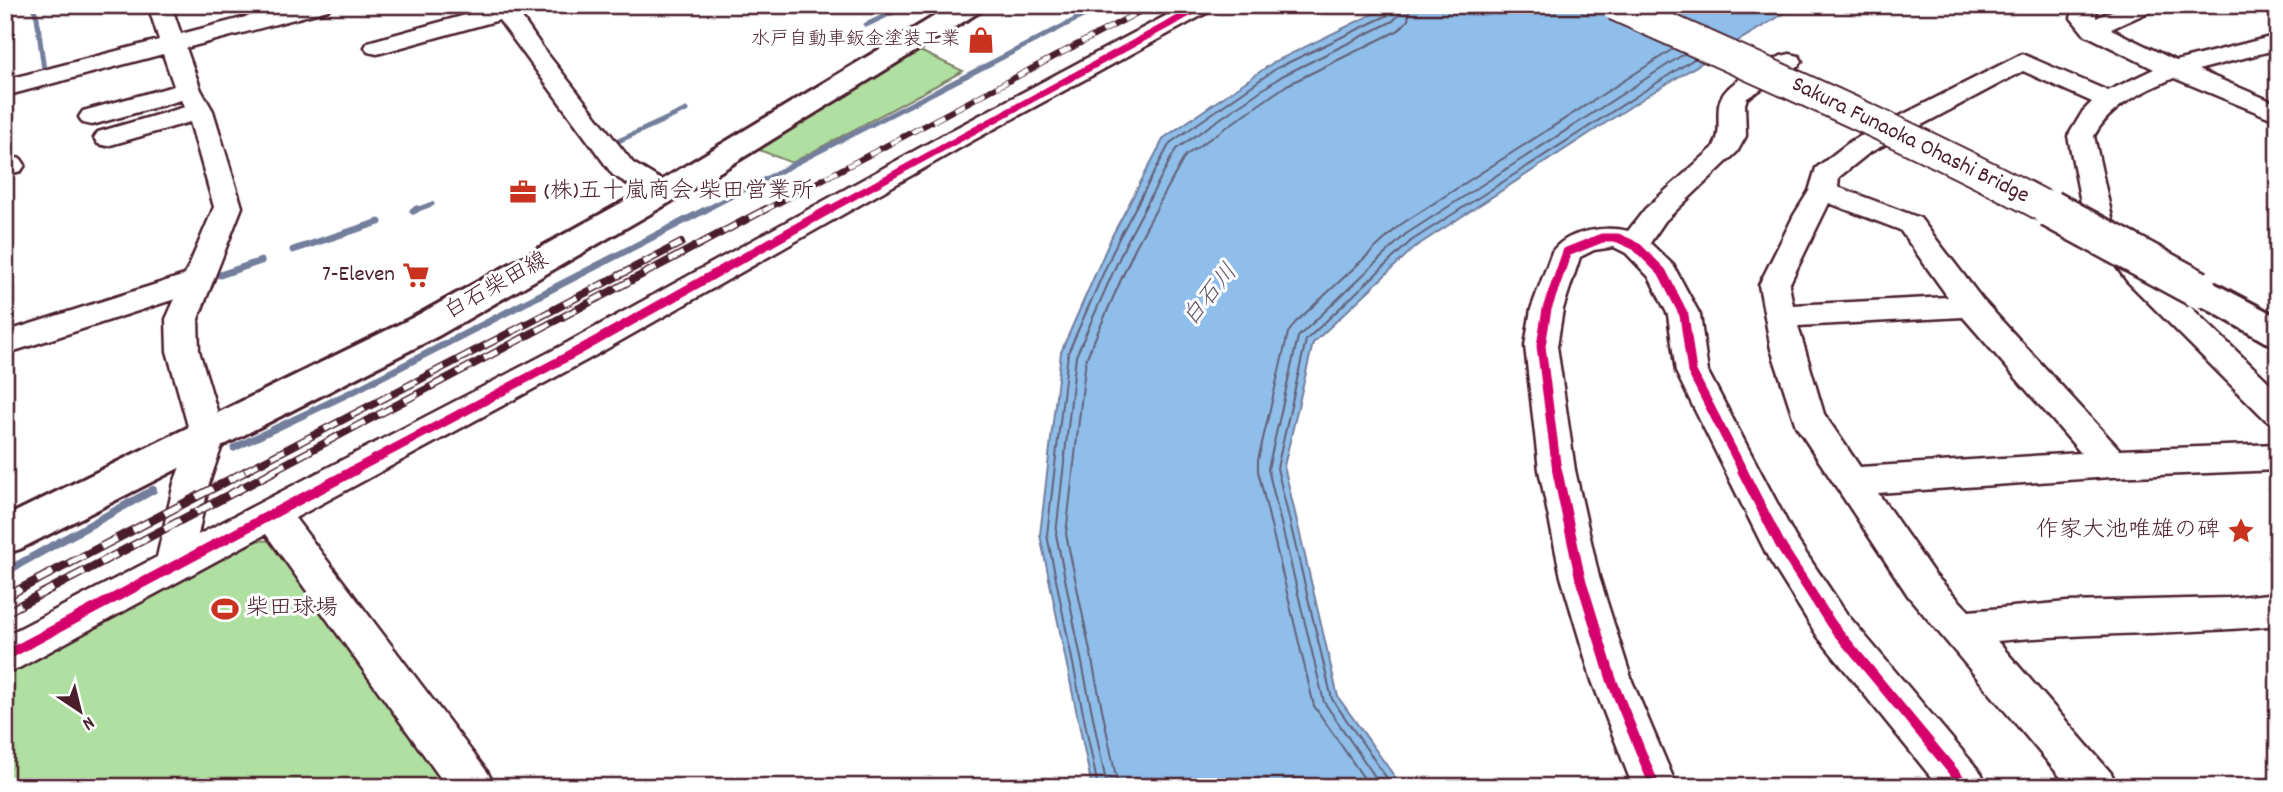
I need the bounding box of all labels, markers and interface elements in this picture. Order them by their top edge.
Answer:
shop icon: 水戸自動車鈑金塗装工業 [966,25,996,55]
place label: 水戸自動車鈑金塗装工業 [751,27,960,54]
street label: Sakura Funaoka Ohashi Bridge [1785,69,2035,213]
place label: (株)五十嵐商会 柴田営業所 [544,176,814,209]
office icon: (株)五十嵐商会 柴田営業所 [508,177,538,207]
street label: 白石柴田線 [439,245,555,329]
water label: 白石川 [1175,257,1247,335]
place label: 7-Eleven [322,259,395,292]
supermarket icon: 7-Eleven [401,260,431,290]
place label: 作家大池唯雄の碑 [2036,515,2220,548]
place icon: 作家大池唯雄の碑 [2226,516,2256,546]
place label: 柴田球場 [246,593,338,626]
sports icon: 柴田球場 [210,594,240,624]
north arrow [46,676,116,746]
text: N [76,708,99,736]

